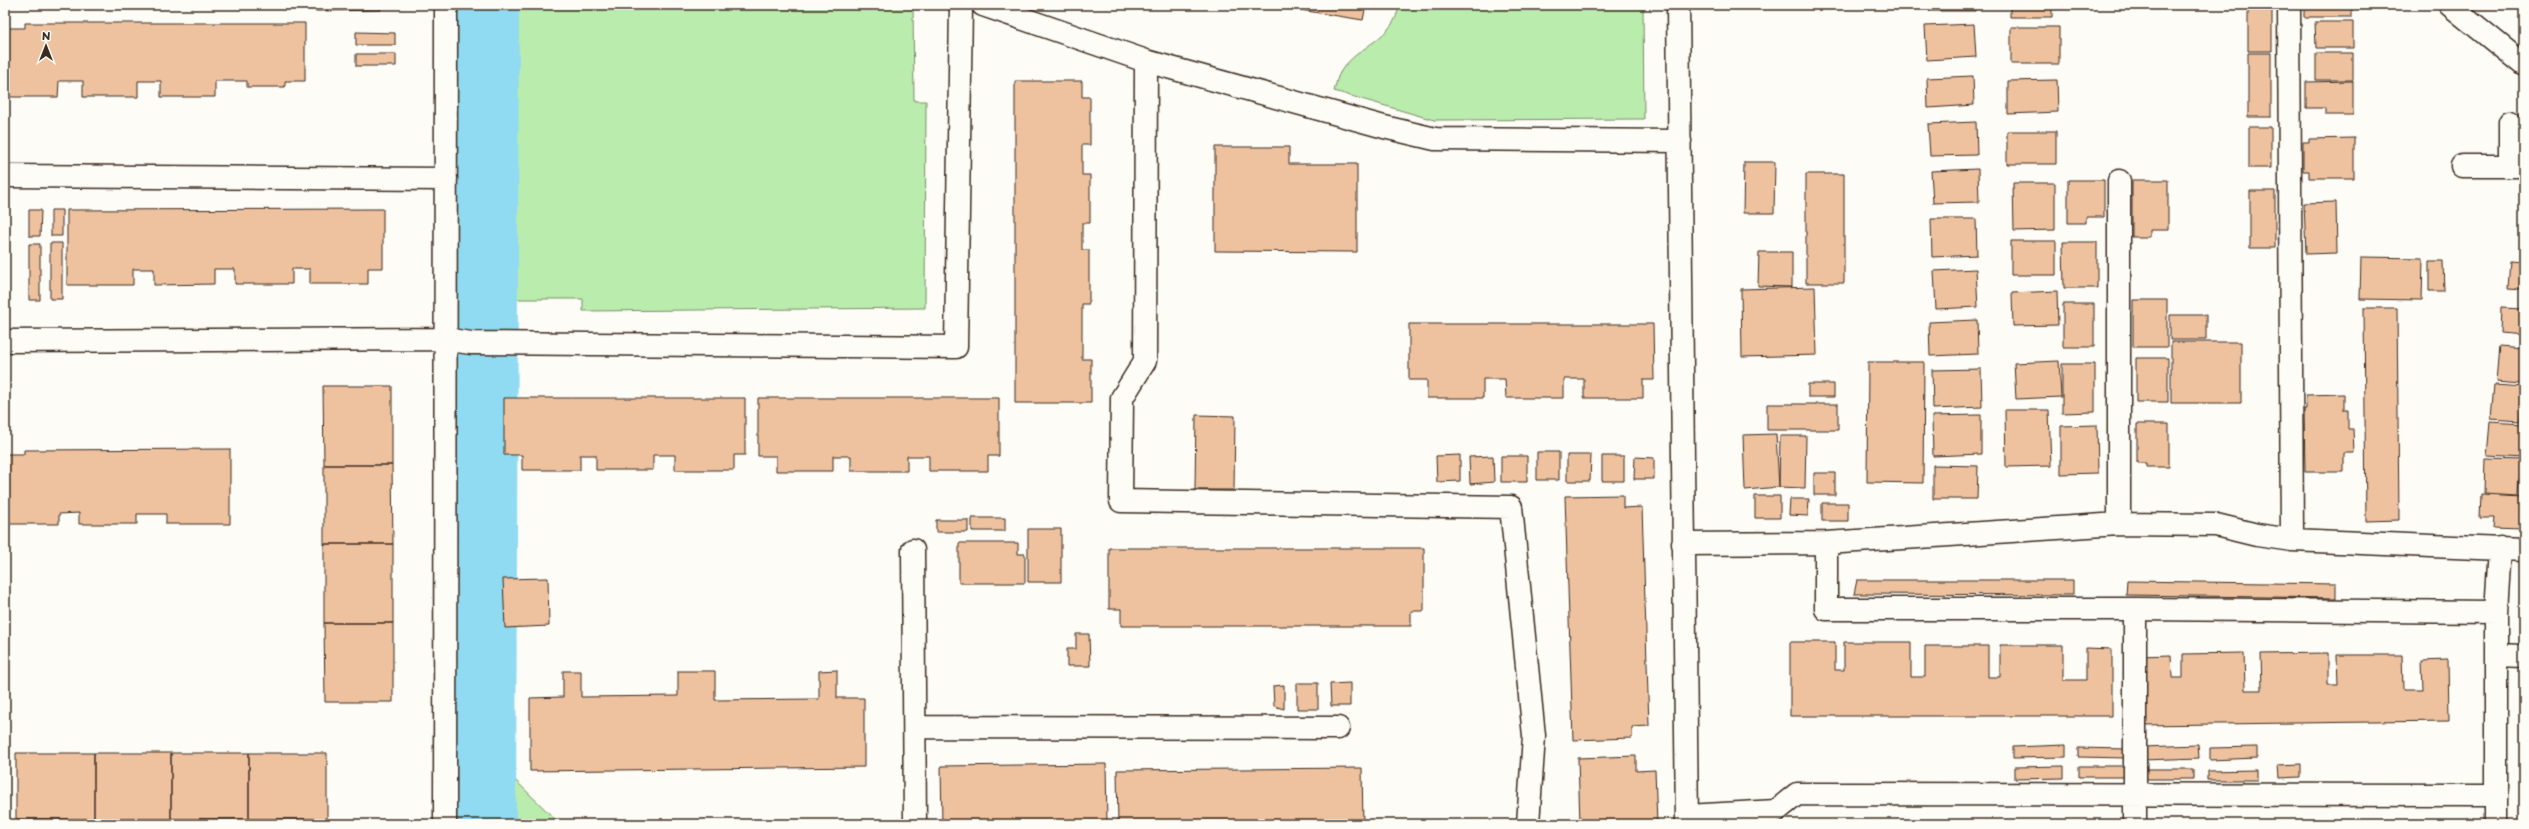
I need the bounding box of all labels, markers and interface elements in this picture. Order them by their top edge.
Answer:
north arrow [26,26,66,66]
text: N [42,27,51,44]

